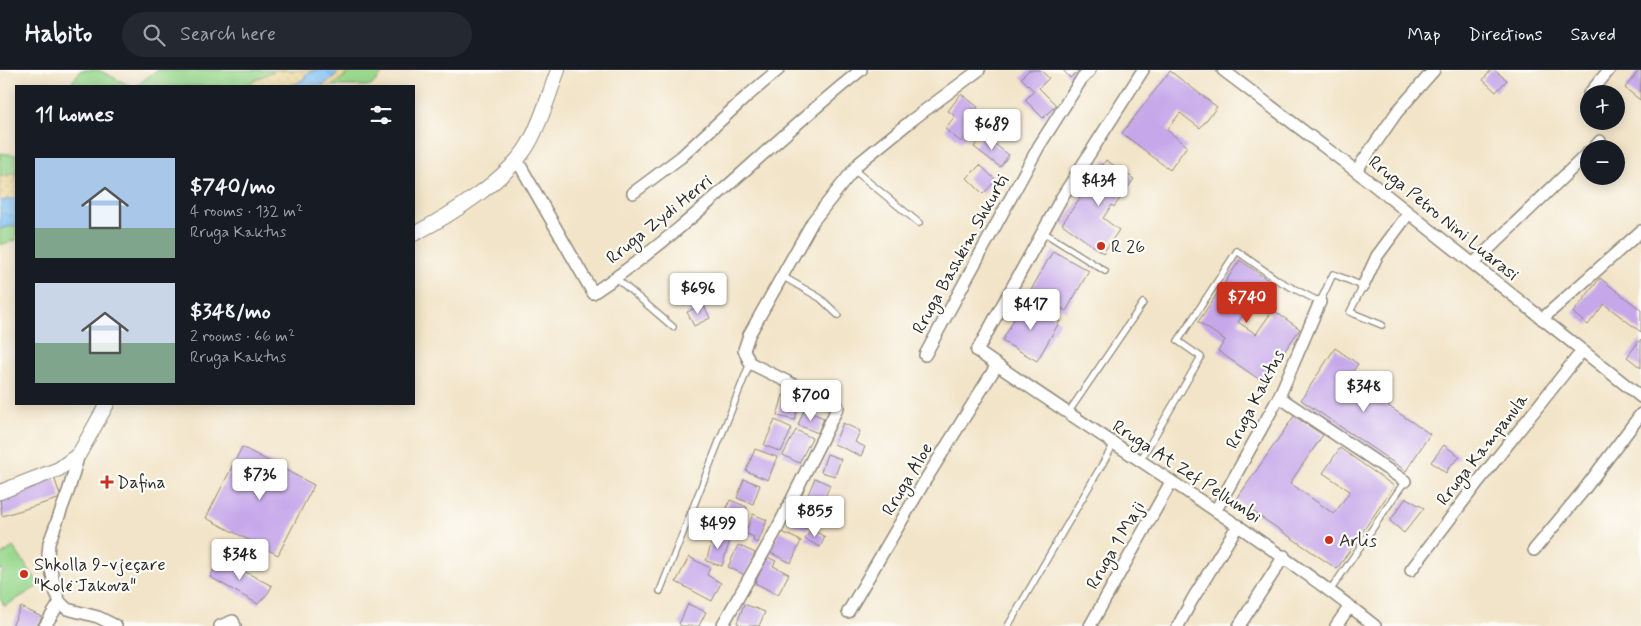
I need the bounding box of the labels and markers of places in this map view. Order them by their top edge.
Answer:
pin: $689 [962,108,1022,151]
pin: $434 [1069,164,1129,207]
place label: R 26 [1111,235,1145,259]
marker: R 26 [1095,240,1107,252]
pin: $696 [668,272,728,315]
pin: $740 [1217,282,1277,324]
pin: $417 [1001,288,1061,331]
pin: $348 [1334,370,1394,413]
pin: $700 [781,380,841,422]
pin: $736 [230,458,290,501]
place label: Dafina [117,471,166,495]
marker: Dafina [101,476,113,488]
pin: $855 [785,496,845,538]
pin: $499 [688,508,748,550]
place label: Arlis [1339,529,1377,553]
marker: Arlis [1323,534,1335,546]
pin: $348 [210,538,270,581]
place label: Shkolla 9-vjeçare "Kolë Jakova" [34,553,166,598]
marker: Shkolla 9-vjeçare "Kolë Jakova" [18,568,30,580]

